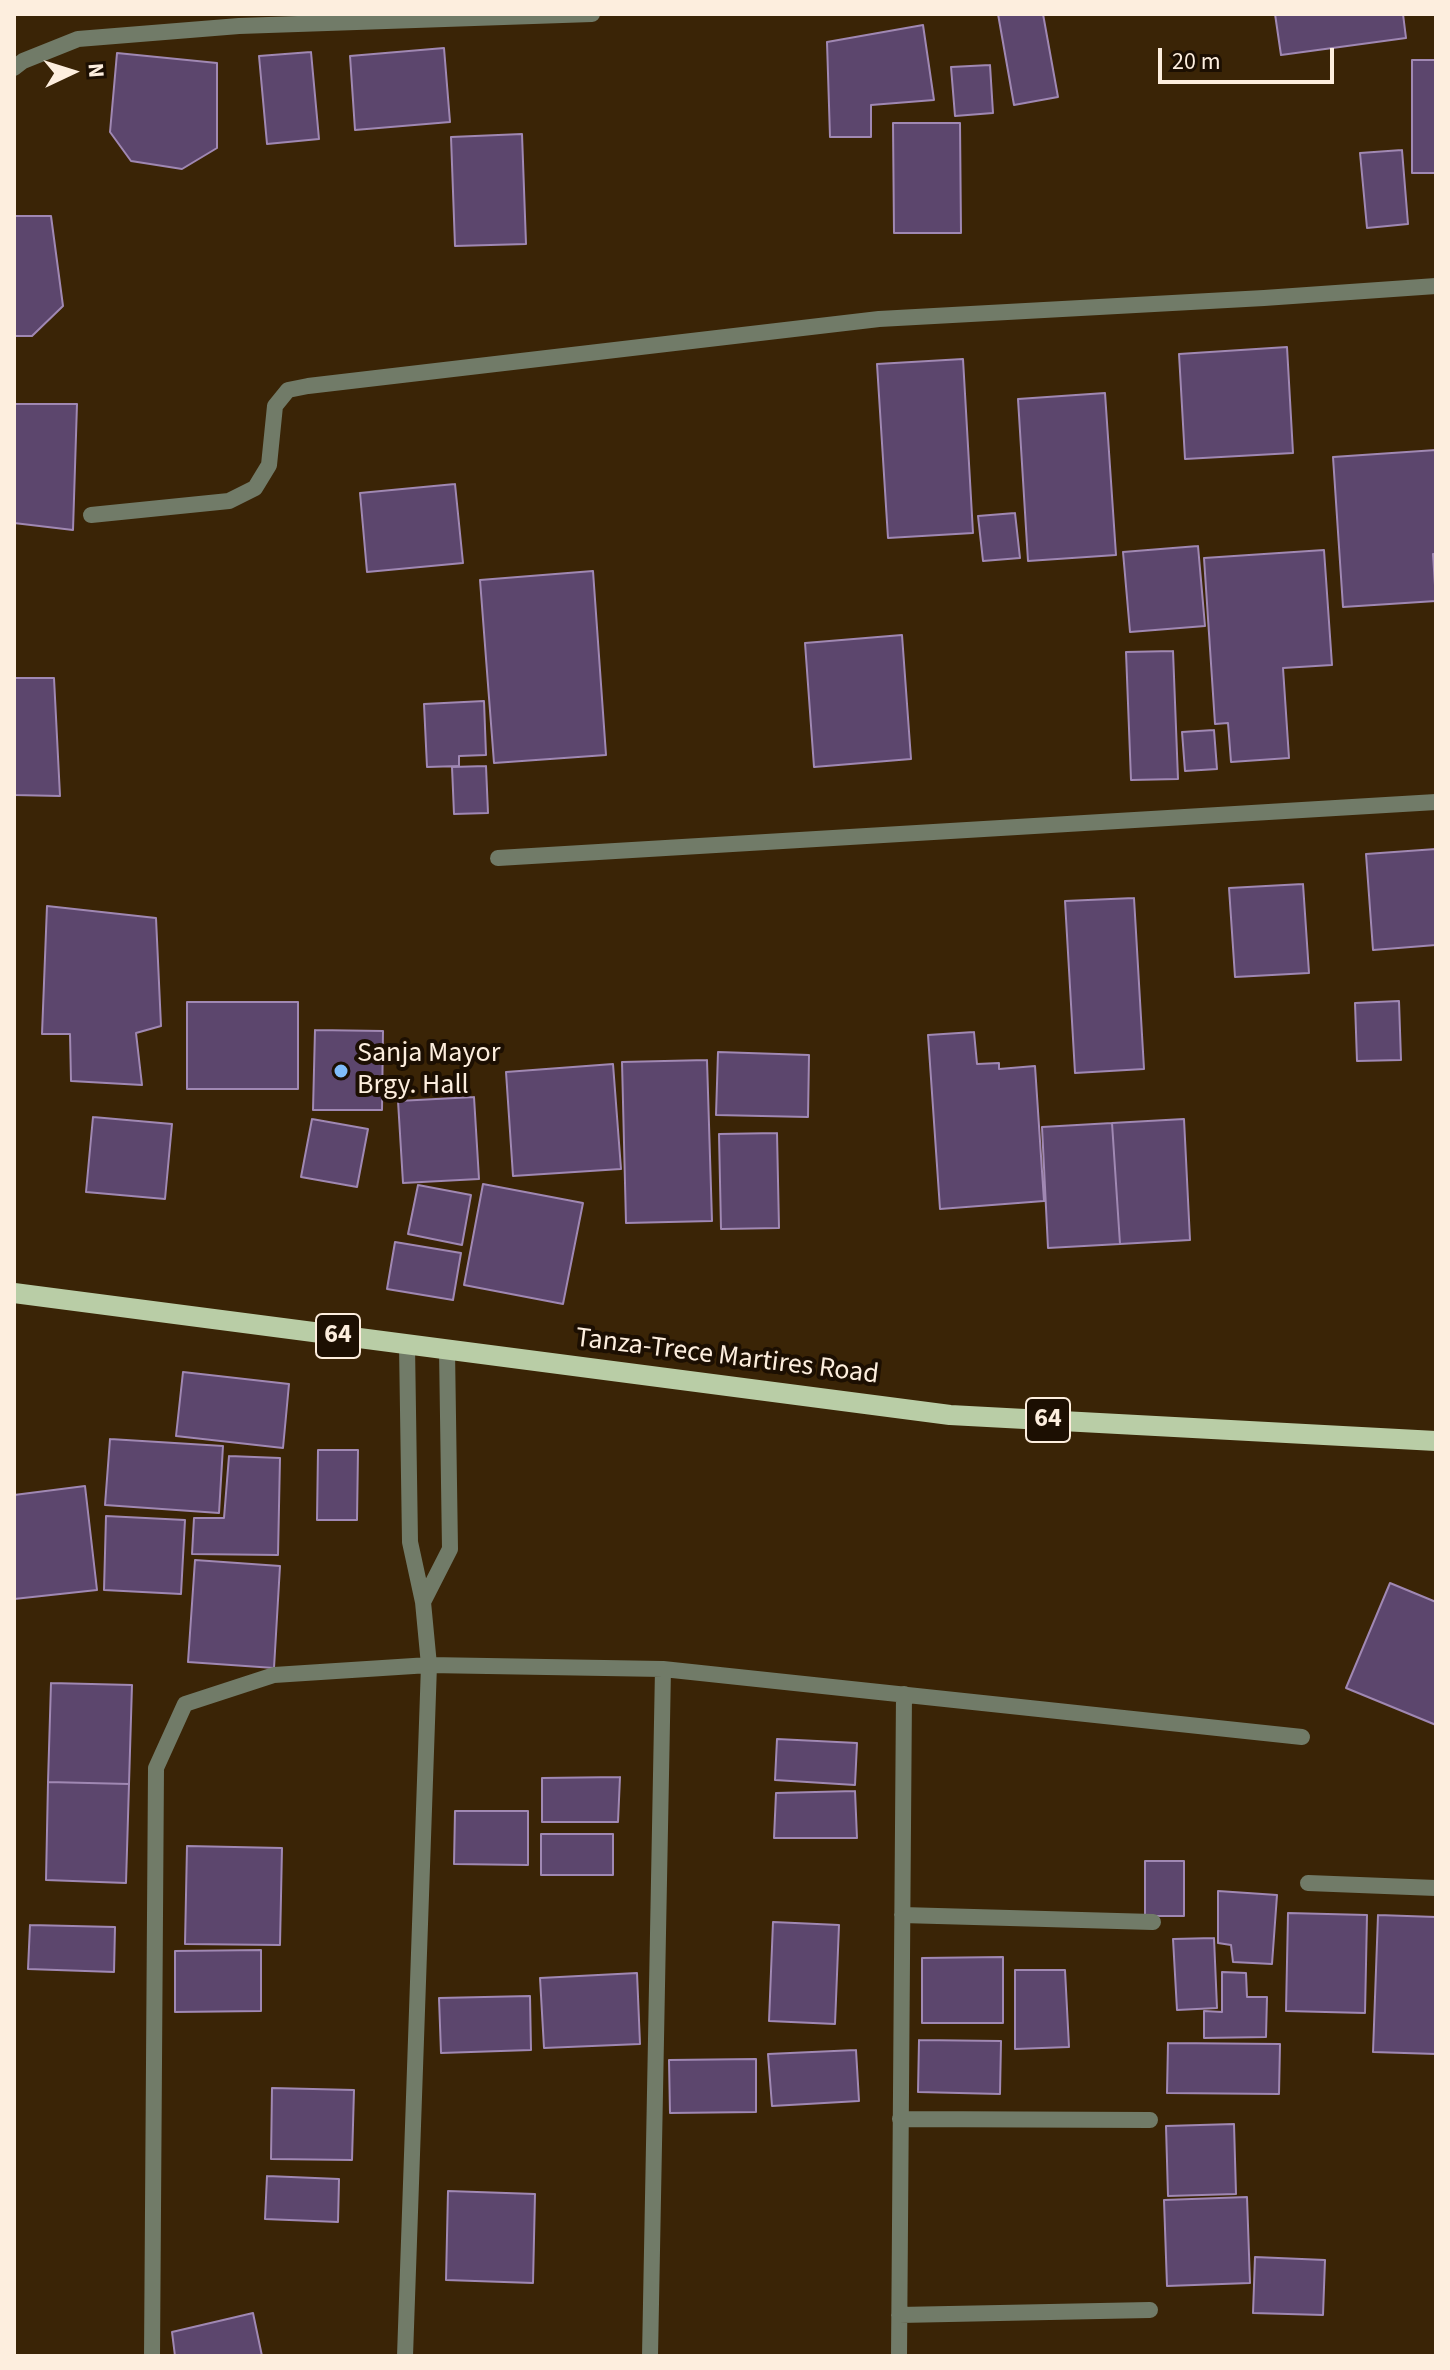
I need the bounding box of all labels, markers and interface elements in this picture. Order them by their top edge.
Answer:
north arrow [32,32,112,112]
scale bar [1162,32,1338,82]
text: 20 m [1172,44,1221,79]
text: N [79,62,112,79]
place label: Sanja Mayor Brgy. Hall [357,1038,500,1104]
marker: Sanja Mayor Brgy. Hall [332,1062,350,1080]
road number: 64 [316,1314,360,1358]
street label: Tanza-Trece Martires Road [574,1323,880,1393]
road number: 64 [1026,1398,1070,1442]

